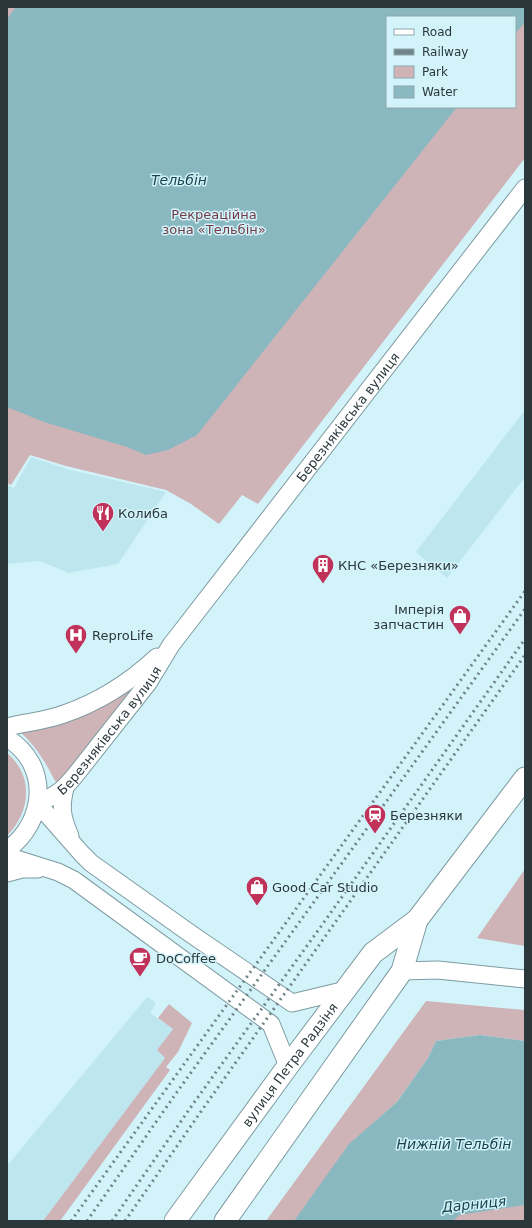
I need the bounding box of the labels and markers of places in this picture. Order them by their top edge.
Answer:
restaurant icon: Колиба [90,500,116,533]
place label: Колиба [118,506,168,521]
building icon: КНС «Березняки» [310,552,336,585]
place label: КНС «Березняки» [338,558,459,573]
place label: Імперія запчастин [373,602,444,632]
shop icon: Імперія запчастин [447,603,473,636]
hospital icon: ReproLife [63,622,89,655]
place label: ReproLife [92,628,153,643]
station icon: Березняки [362,802,388,835]
place label: Березняки [390,808,463,823]
shop icon: Good Car Studio [244,874,270,907]
place label: Good Car Studio [272,880,378,895]
cafe icon: DoCoffee [127,945,153,978]
place label: DoCoffee [156,951,216,966]

